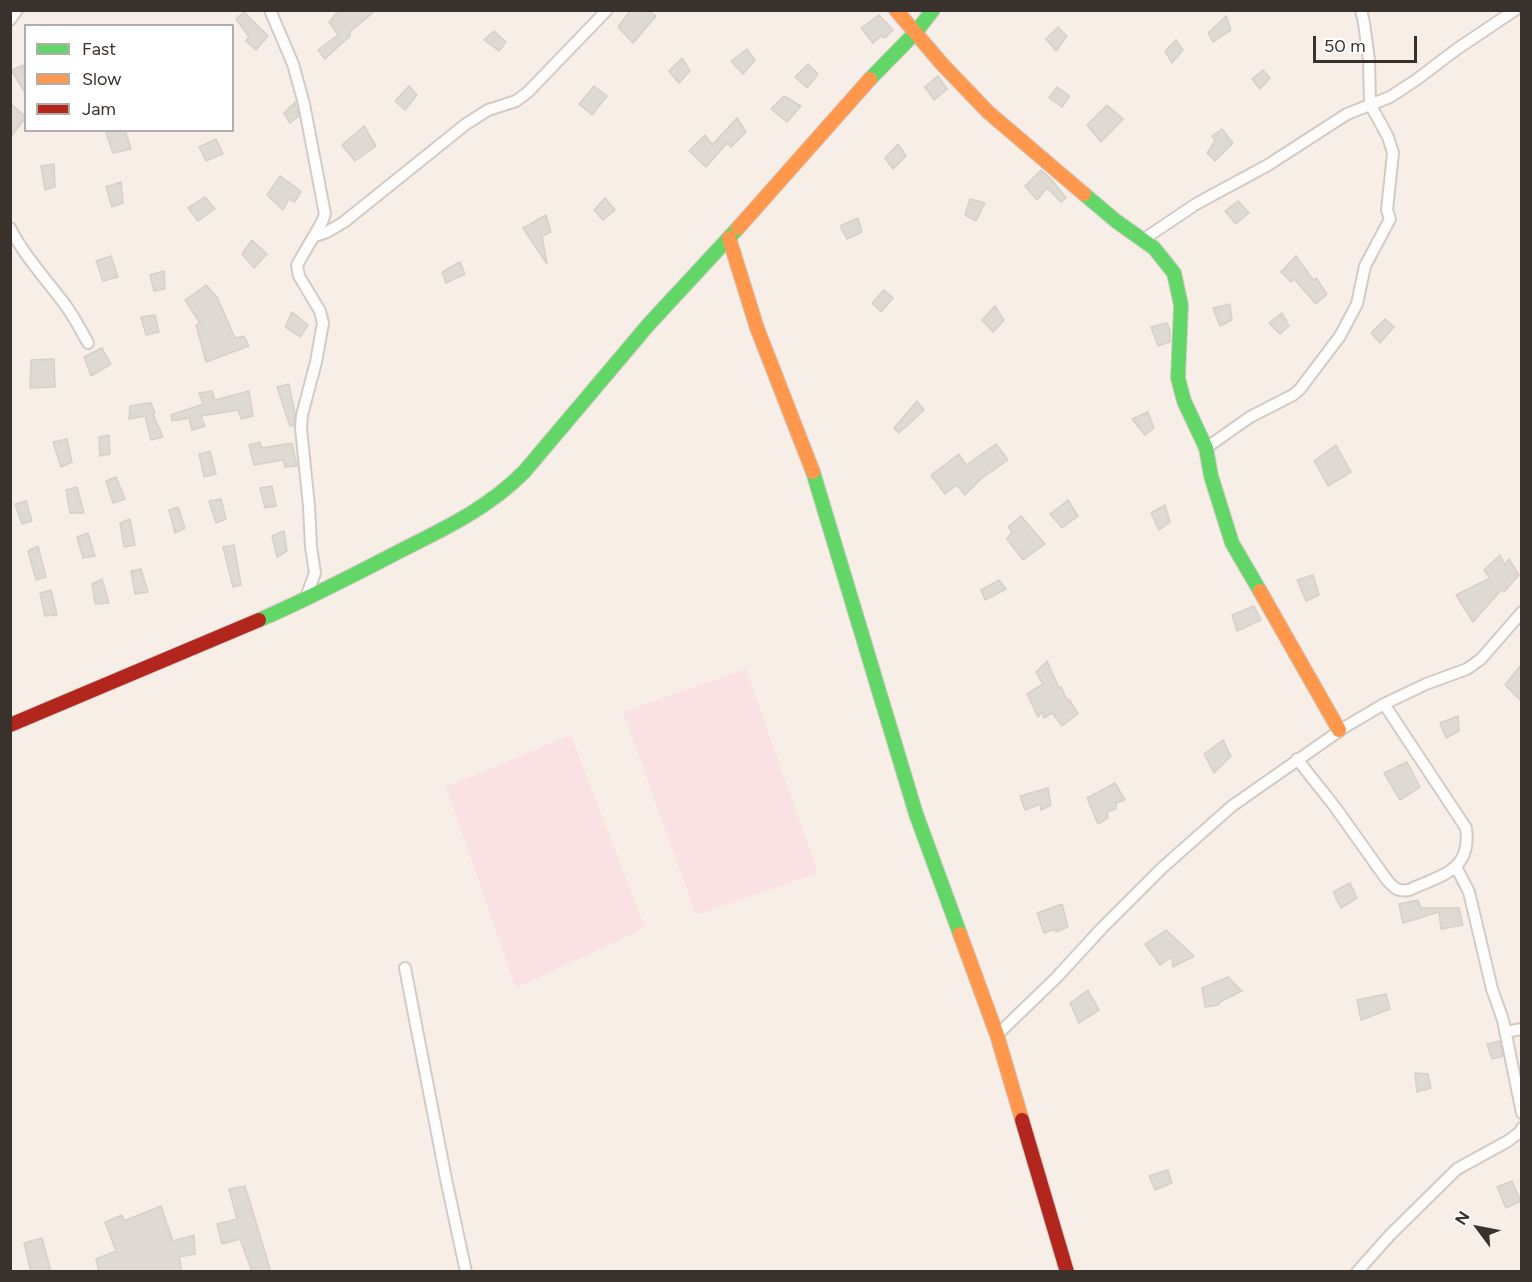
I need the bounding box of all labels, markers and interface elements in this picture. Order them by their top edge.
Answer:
legend [24,24,234,132]
scale bar [1316,24,1420,62]
text: 50 m [1324,35,1366,57]
text: Fast [82,38,116,60]
text: Slow [82,68,121,90]
text: Jam [82,98,116,120]
north arrow [1448,1198,1508,1258]
text: N [1451,1208,1474,1228]

